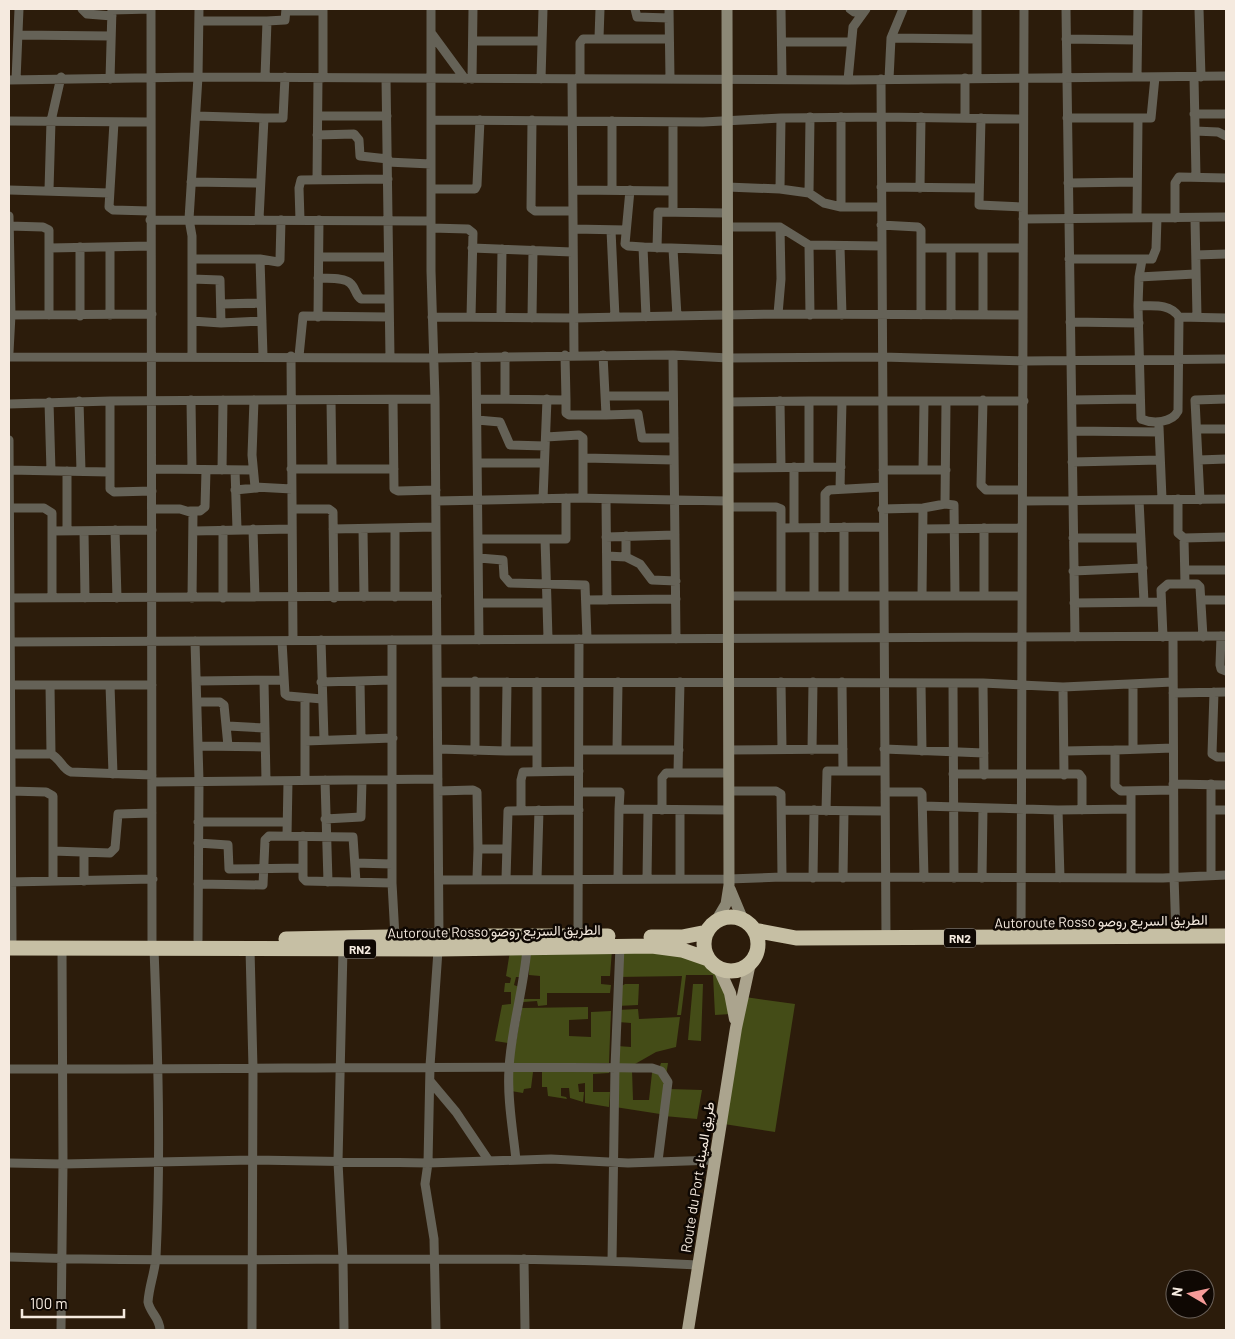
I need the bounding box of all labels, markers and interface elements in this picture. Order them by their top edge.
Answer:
street label: Autoroute Rosso الطريق السريع روصو [994,911,1208,934]
street label: Autoroute Rosso الطريق السريع روصو [387,921,601,944]
road number: RN2 [944,928,976,948]
road number: RN2 [344,940,376,959]
street label: Route du Port طريق الميناء [677,1100,718,1254]
north arrow [1165,1269,1215,1319]
scale bar [22,1286,125,1318]
text: N [1168,1286,1186,1298]
text: 100 m [30,1294,68,1312]

